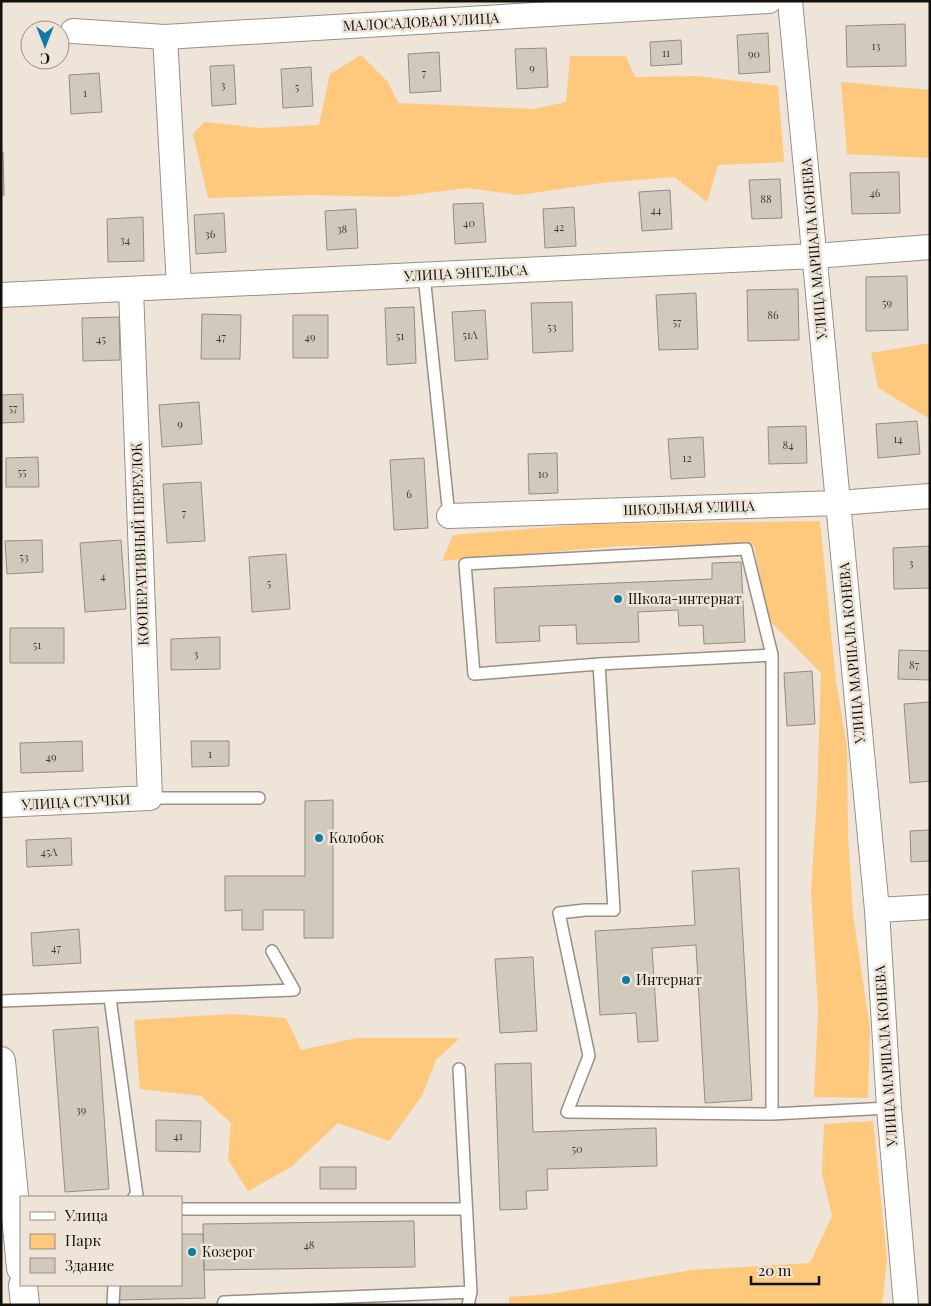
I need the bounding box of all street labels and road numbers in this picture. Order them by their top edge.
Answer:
street label: МАЛОСАДОВАЯ УЛИЦА [342,8,500,35]
street label: УЛИЦА МАРШАЛА КОНЕВА [796,158,831,341]
street label: УЛИЦА ЭНГЕЛЬСА [403,260,529,285]
street label: КООПЕРАТИВНЫЙ ПЕРЕУЛОК [126,442,153,646]
street label: ШКОЛЬНАЯ УЛИЦА [623,496,755,519]
street label: УЛИЦА МАРШАЛА КОНЕВА [834,562,869,745]
street label: УЛИЦА СТУЧКИ [20,789,131,814]
street label: УЛИЦА МАРШАЛА КОНЕВА [870,965,901,1148]

